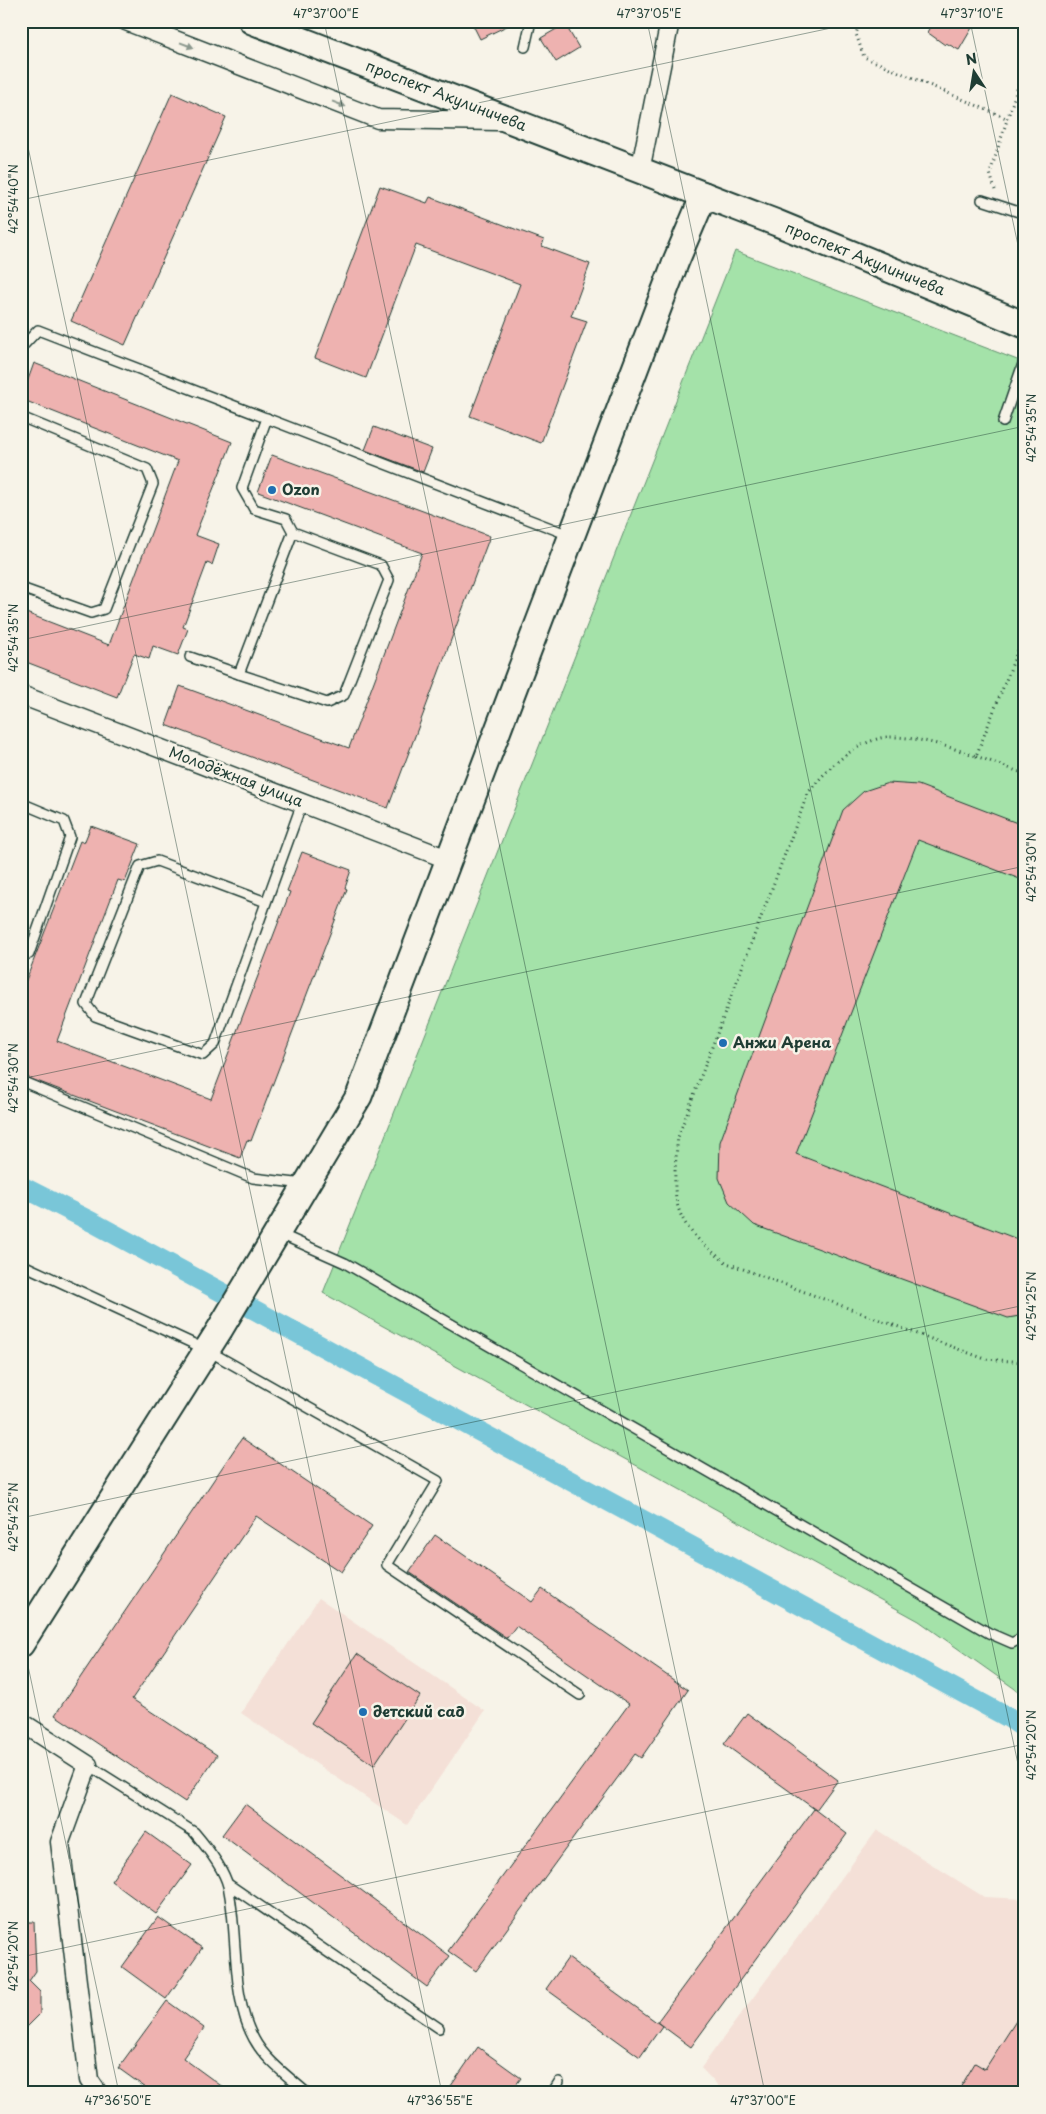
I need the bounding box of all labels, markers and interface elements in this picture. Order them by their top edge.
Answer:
text: 47°37'00"E [293,4,359,22]
text: 47°37'05"E [616,4,682,22]
text: 47°37'10"E [941,4,1003,22]
one-way arrow [180,42,195,49]
text: N [964,47,979,70]
north arrow [948,48,998,98]
street label: проспект Акулиничева [363,53,531,136]
one-way arrow [332,100,347,108]
text: 42°54'40"N [4,164,22,234]
street label: проспект Акулиничева [782,215,950,301]
text: 42°54'35"N [1022,394,1040,462]
place label: Ozon [282,477,320,500]
marker: Ozon [266,484,278,496]
text: 42°54'35"N [4,604,22,672]
street label: Молодёжная улица [166,739,308,812]
text: 42°54'30"N [1022,832,1040,902]
place label: Анжи Арена [733,1030,831,1053]
marker: Анжи Арена [717,1037,729,1049]
text: 42°54'30"N [4,1043,22,1113]
text: 42°54'25"N [1022,1271,1040,1341]
text: 42°54'25"N [4,1482,22,1552]
place label: детский сад [373,1699,464,1722]
marker: детский сад [357,1706,369,1718]
text: 42°54'20"N [1022,1710,1040,1780]
text: 42°54'20"N [4,1921,22,1991]
text: 47°36'50"E [84,2091,152,2109]
text: 47°36'55"E [407,2091,473,2109]
text: 47°37'00"E [730,2091,796,2109]

